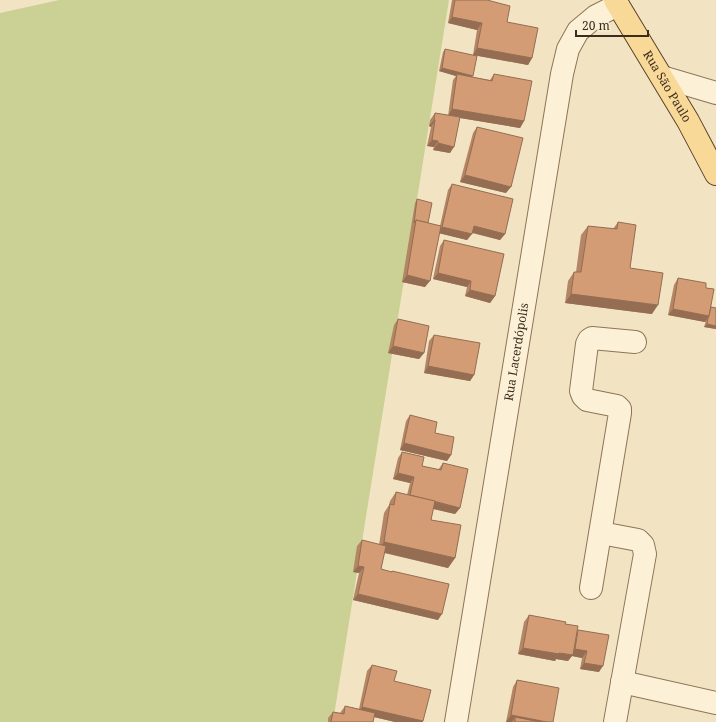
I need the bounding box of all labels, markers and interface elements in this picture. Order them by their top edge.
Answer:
scale bar [576,12,648,38]
text: 20 m [582,17,610,34]
street label: Rua São Paulo [639,47,696,125]
street label: Rua Lacerdópolis [500,301,532,402]

